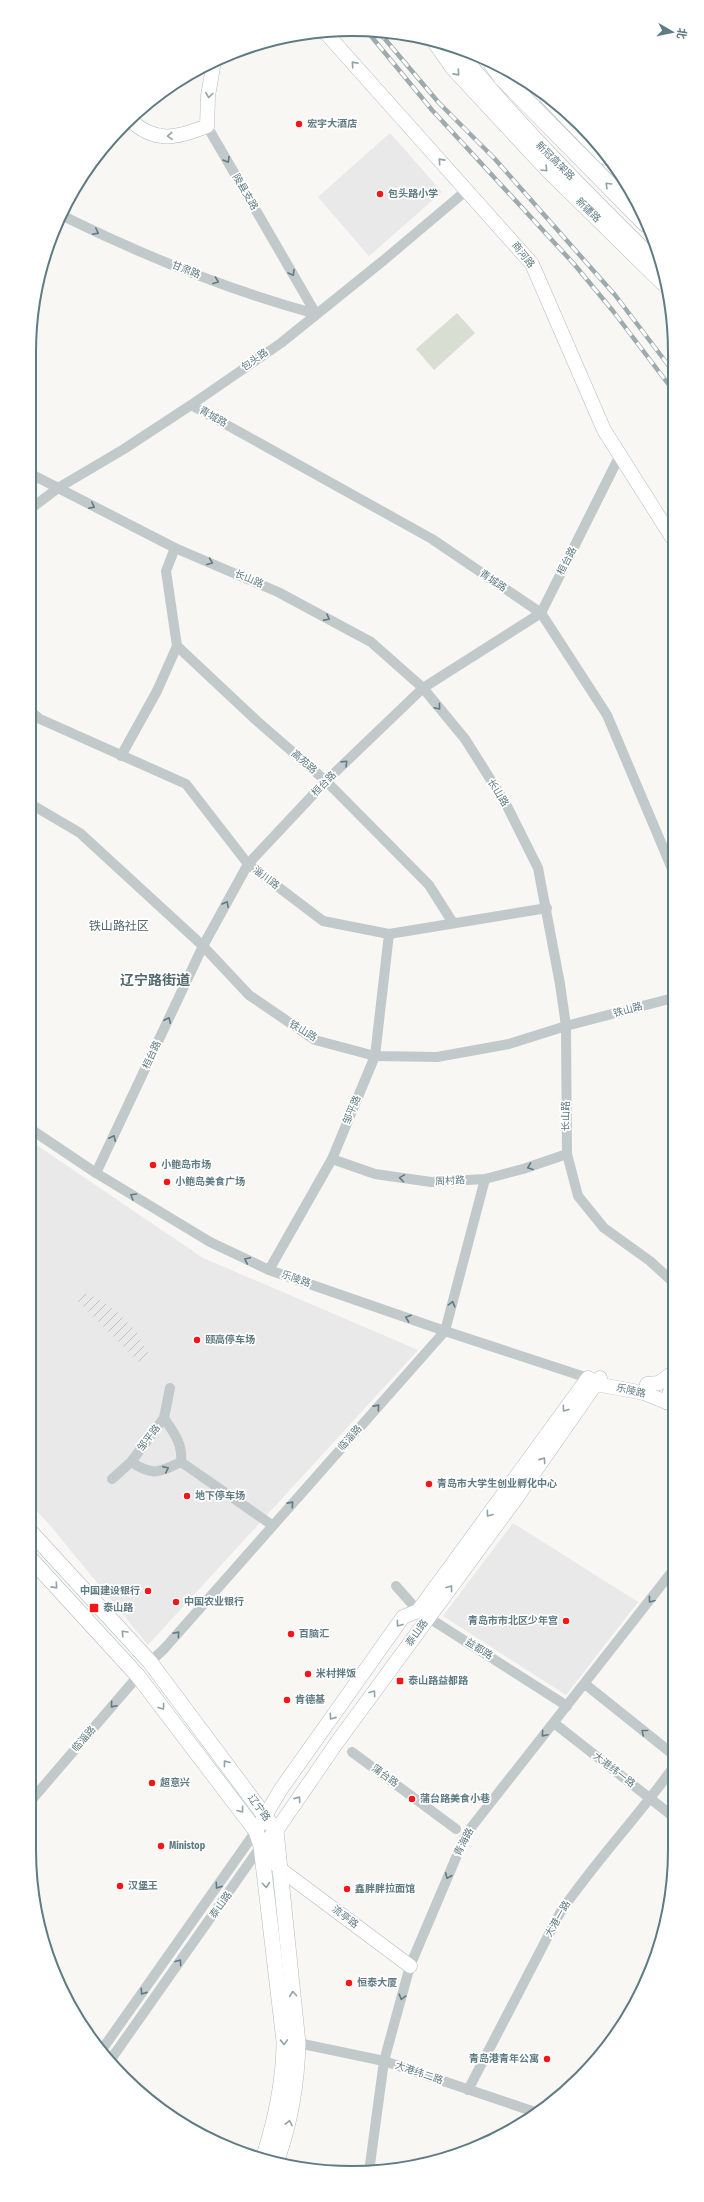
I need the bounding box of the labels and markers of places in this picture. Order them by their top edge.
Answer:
place label: 宏宇大酒店 [307,118,357,130]
marker: 宏宇大酒店 [294,119,304,129]
place label: 包头路小学 [388,188,438,200]
marker: 包头路小学 [375,189,385,199]
place label: 小鲍岛市场 [161,1159,211,1171]
marker: 小鲍岛市场 [148,1160,158,1170]
place label: 小鲍岛美食广场 [175,1176,245,1188]
marker: 小鲍岛美食广场 [162,1177,172,1187]
place label: 颐高停车场 [205,1334,255,1346]
marker: 颐高停车场 [192,1335,202,1345]
place label: 青岛市大学生创业孵化中心 [437,1477,557,1490]
marker: 青岛市大学生创业孵化中心 [424,1479,434,1489]
place label: 地下停车场 [195,1490,245,1502]
marker: 地下停车场 [182,1491,192,1501]
place label: 中国建设银行 [80,1585,140,1597]
marker: 中国建设银行 [143,1586,153,1596]
place label: 中国农业银行 [184,1596,244,1608]
marker: 中国农业银行 [171,1597,181,1607]
marker: 泰山路 [88,1602,100,1614]
place label: 泰山路 [103,1602,134,1614]
place label: 青岛市市北区少年宫 [468,1615,558,1627]
marker: 青岛市市北区少年宫 [561,1616,571,1626]
place label: 百脑汇 [299,1628,329,1640]
marker: 百脑汇 [286,1629,296,1639]
place label: 米村拌饭 [316,1667,356,1680]
marker: 米村拌饭 [303,1669,313,1679]
place label: 泰山路益都路 [408,1675,469,1687]
marker: 泰山路益都路 [395,1676,405,1686]
place label: 肯德基 [295,1693,325,1706]
marker: 肯德基 [282,1695,292,1705]
place label: 超意兴 [160,1777,190,1789]
marker: 超意兴 [147,1778,157,1788]
place label: 蒲台路美食小巷 [420,1793,490,1805]
marker: 蒲台路美食小巷 [407,1794,417,1804]
place label: Ministop [169,1840,206,1852]
marker: Ministop [156,1841,166,1851]
place label: 汉堡王 [128,1880,158,1892]
marker: 汉堡王 [115,1881,125,1891]
place label: 鑫胖胖拉面馆 [355,1882,415,1895]
marker: 鑫胖胖拉面馆 [342,1884,352,1894]
place label: 恒泰大厦 [357,1977,397,1989]
marker: 恒泰大厦 [344,1978,354,1988]
place label: 青岛港青年公寓 [469,2053,539,2065]
marker: 青岛港青年公寓 [542,2054,552,2064]

